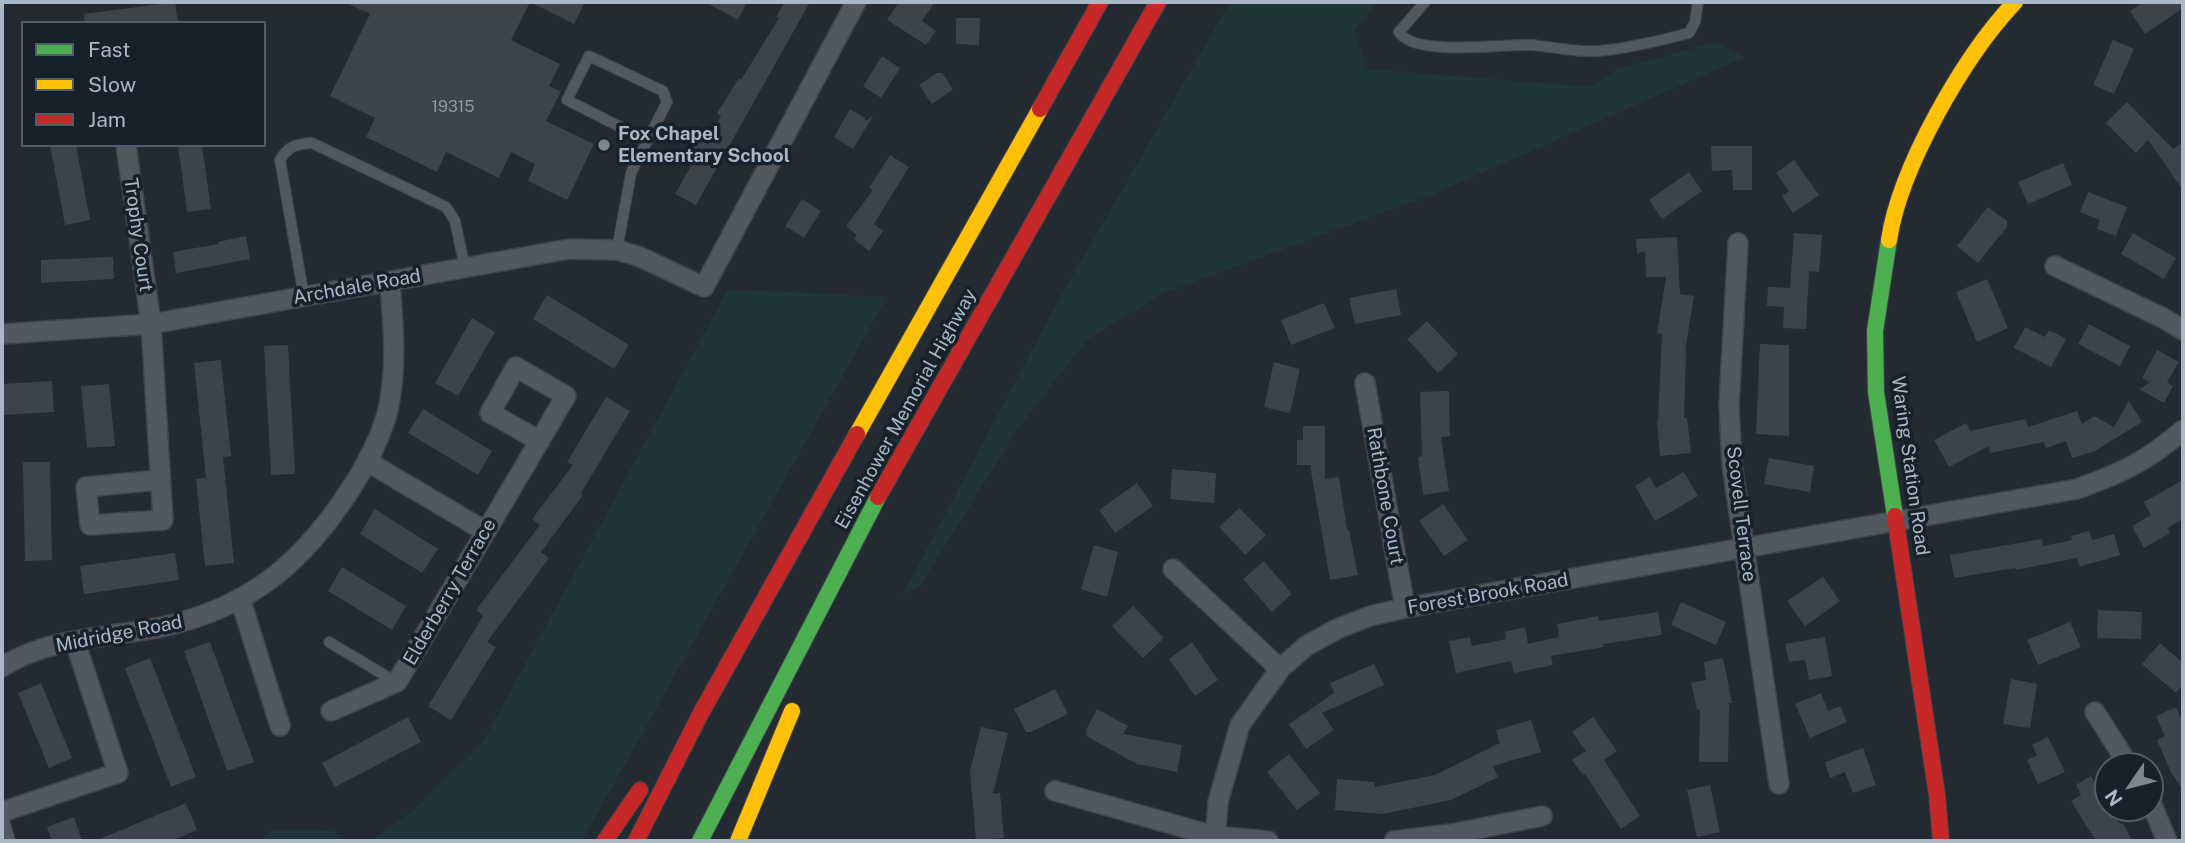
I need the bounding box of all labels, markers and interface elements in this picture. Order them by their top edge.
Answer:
legend [21,21,266,147]
text: Fast [88,37,130,62]
text: Slow [88,72,136,97]
house number: 19315 [431,97,475,117]
text: Jam [88,107,126,132]
place label: Fox Chapel Elementary School [618,123,790,167]
marker: Fox Chapel Elementary School [596,137,612,153]
street label: Trophy Court [119,177,157,293]
street label: Archdale Road [291,265,423,309]
street label: Eisenhower Memorial Highway [830,285,982,533]
street label: Waring Station Road [1886,375,1934,557]
street label: Rathbone Court [1362,426,1408,566]
street label: Scovell Terrace [1721,445,1761,583]
street label: Elderberry Terrace [399,515,501,669]
street label: Forest Brook Road [1406,569,1570,619]
street label: Midridge Road [54,611,184,657]
north arrow [2094,752,2164,822]
text: N [2100,786,2127,810]

